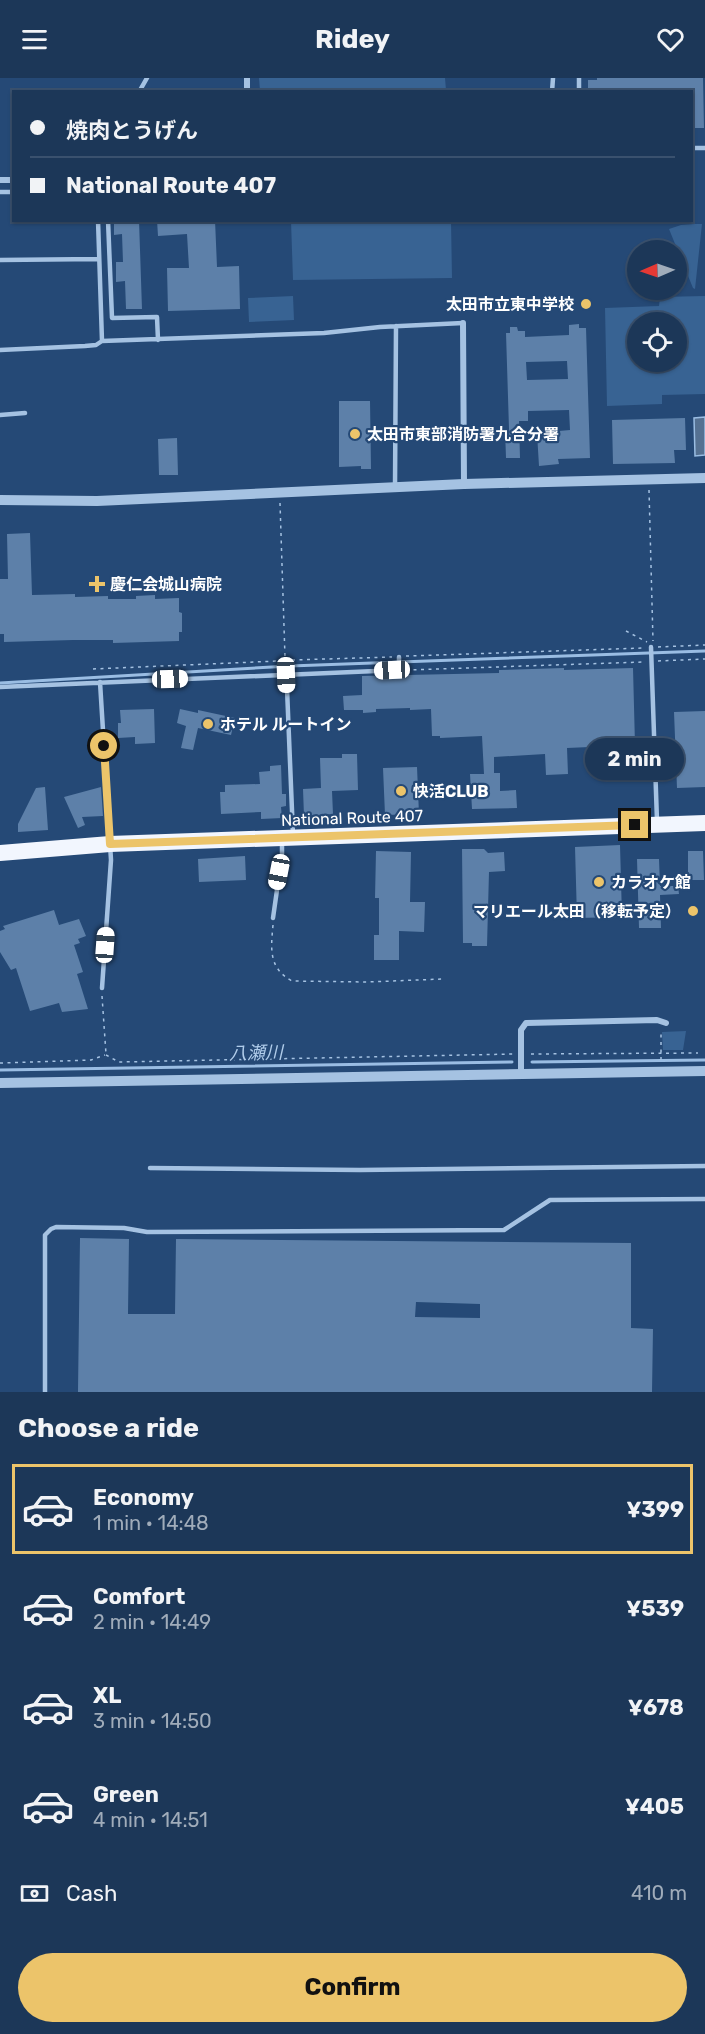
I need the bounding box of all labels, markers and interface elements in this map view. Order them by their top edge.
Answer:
icon: menu [18,23,51,56]
text: Ridey [315,23,390,55]
icon: heart [654,23,687,56]
text: 焼肉とうげん [66,117,198,144]
text: National Route 407 [66,172,276,199]
north arrow [627,240,687,300]
map controls [627,240,687,372]
place label: 太田市立東中学校 [446,295,574,314]
marker: 太田市立東中学校 [579,297,593,311]
button: locate [627,312,687,372]
place label: 太田市東部消防署九合分署 [367,425,559,444]
marker: 太田市東部消防署九合分署 [348,427,362,441]
marker: 慶仁会城山病院 [88,575,106,593]
place label: 慶仁会城山病院 [110,575,222,594]
car [276,657,296,693]
car [374,660,410,680]
car [152,669,188,689]
place label: ホテル ルートイン [220,715,351,734]
marker: ホテル ルートイン [201,717,215,731]
route start [90,732,117,759]
callout: 2 min [586,738,684,780]
text: 2 min [607,747,662,771]
place label: 快活CLUB [413,782,488,801]
marker: 快活CLUB [394,784,408,798]
street label: National Route 407 [281,806,423,830]
route end [621,811,648,838]
car [267,853,291,891]
place label: カラオケ館 [611,873,691,892]
marker: カラオケ館 [592,875,606,889]
place label: マリエール太田（移転予定） [473,902,681,921]
marker: マリエール太田（移転予定） [686,904,700,918]
car [95,926,115,964]
water label: 八瀬川 [229,1041,285,1064]
text: Choose a ride [18,1412,199,1444]
icon: car [21,1482,75,1536]
text: Economy [93,1484,194,1511]
text: ¥399 [626,1496,684,1523]
text: 1 min · 14:48 [93,1511,209,1535]
icon: car [21,1581,75,1635]
text: Comfort [93,1583,185,1610]
text: ¥539 [626,1595,684,1622]
text: 2 min · 14:49 [93,1610,211,1634]
icon: car [21,1680,75,1734]
text: XL [93,1682,121,1709]
text: ¥678 [628,1694,684,1721]
text: 3 min · 14:50 [93,1709,212,1733]
icon: car [21,1779,75,1833]
text: Green [93,1781,159,1808]
text: ¥405 [625,1793,684,1820]
text: 4 min · 14:51 [93,1808,208,1832]
icon: cash [18,1877,51,1910]
text: Cash [66,1880,117,1907]
text: 410 m [631,1881,687,1905]
button: Confirm [18,1953,687,2022]

